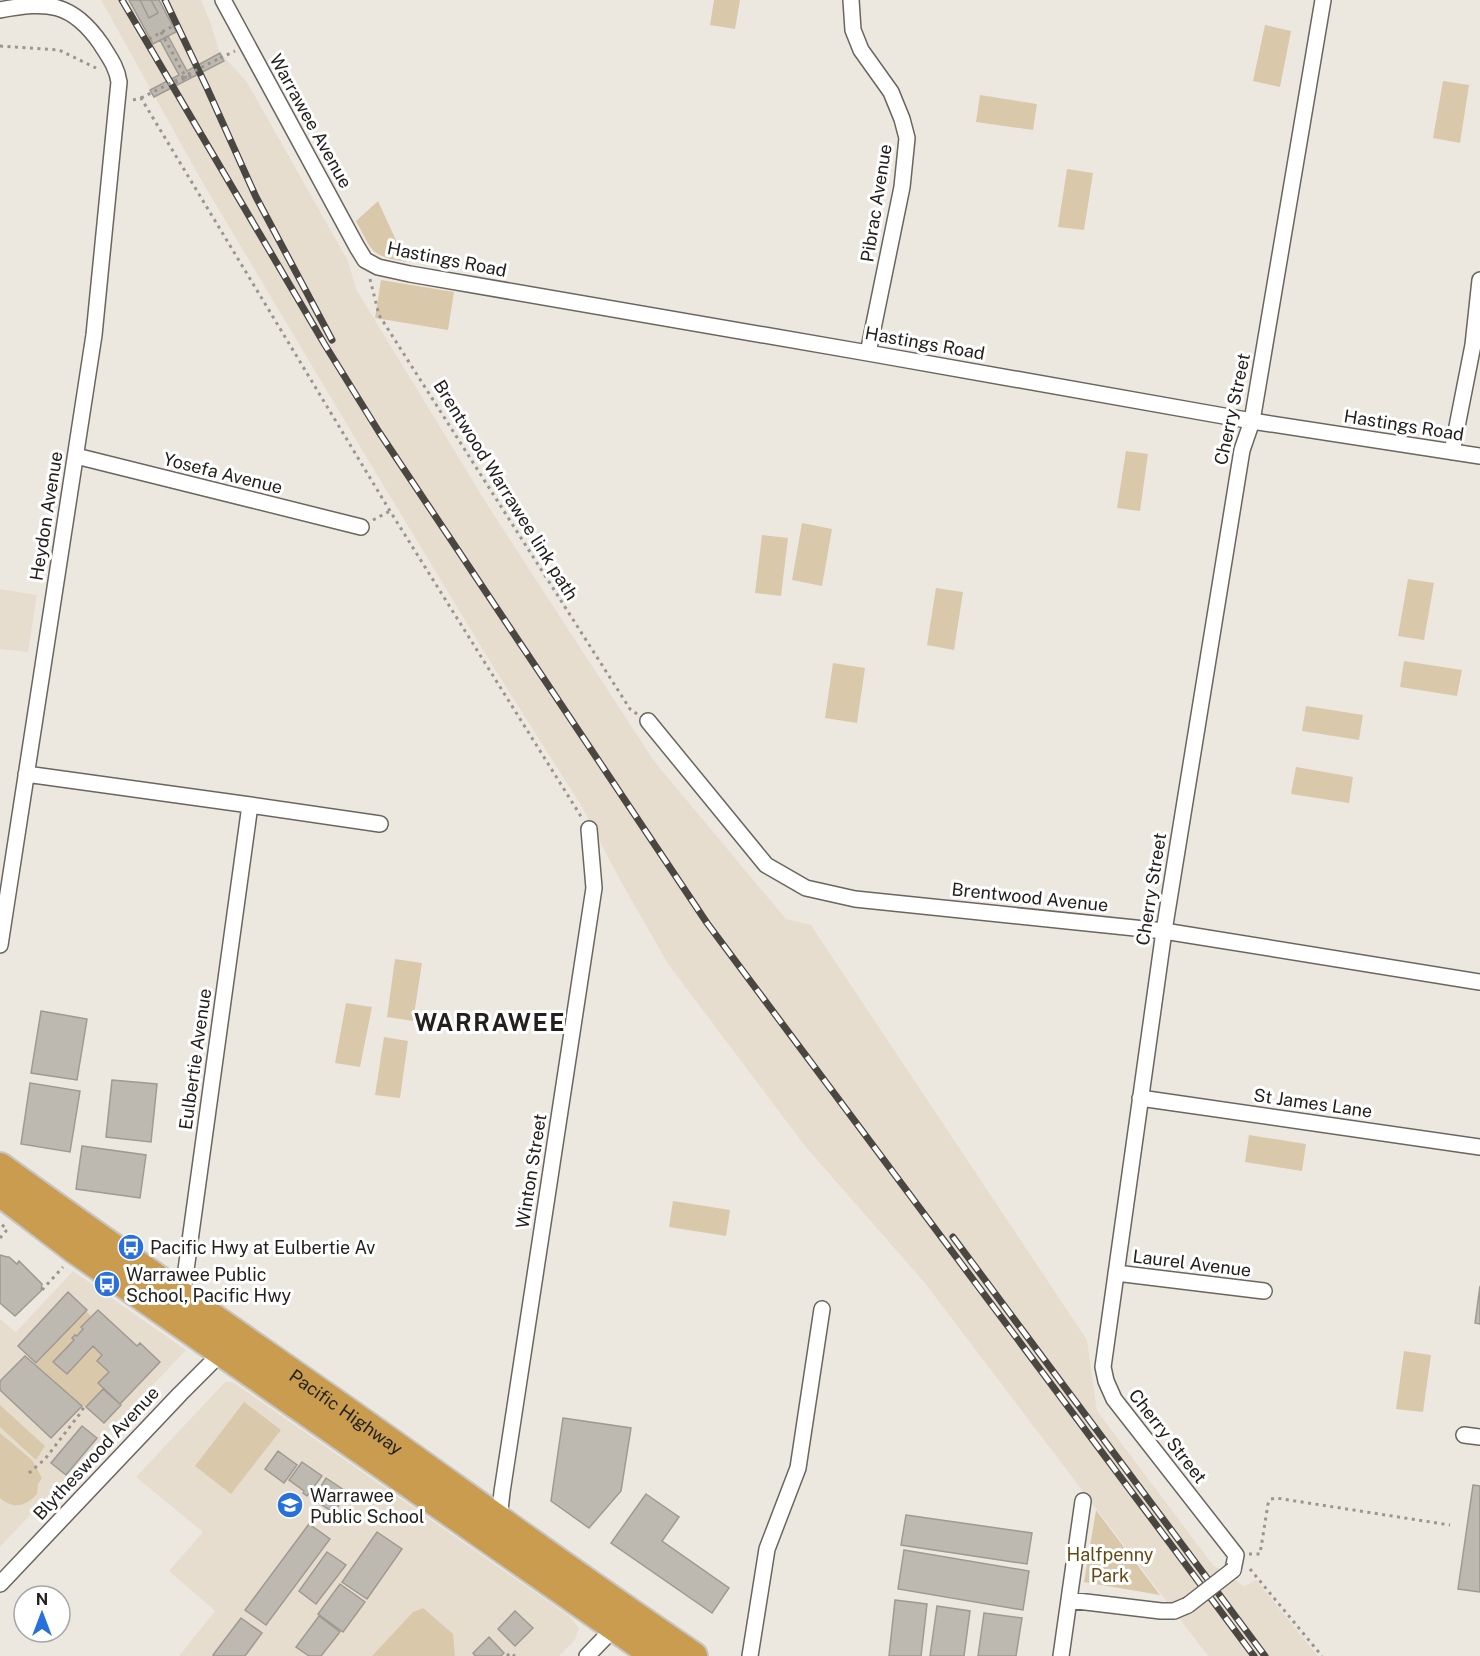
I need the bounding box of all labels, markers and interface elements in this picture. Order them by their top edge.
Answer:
street label: Warrawee Avenue [265,50,357,192]
street label: Pibrac Avenue [856,142,896,264]
street label: Hastings Road [385,237,509,281]
street label: Hastings Road [863,322,987,364]
street label: Cherry Street [1210,351,1254,467]
street label: Brentwood Warrawee link path [429,376,583,604]
street label: Hastings Road [1342,405,1466,445]
street label: Yosefa Avenue [161,448,285,498]
street label: Heydon Avenue [25,450,67,582]
street label: Cherry Street [1132,831,1170,947]
street label: Brentwood Avenue [951,878,1109,916]
street label: Eulbertie Avenue [175,987,215,1131]
district label: WARRAWEE [414,1008,566,1036]
street label: St James Lane [1252,1084,1374,1122]
street label: Winton Street [512,1112,550,1230]
bus stop icon: Pacific Hwy at Eulbertie Av [116,1232,146,1262]
place label: Pacific Hwy at Eulbertie Av [150,1237,375,1258]
street label: Laurel Avenue [1131,1245,1253,1281]
place label: Warrawee Public School, Pacific Hwy [126,1264,292,1306]
bus stop icon: Warrawee Public School, Pacific Hwy [92,1269,122,1299]
street label: Pacific Highway [286,1364,407,1459]
street label: Blytheswood Avenue [29,1382,163,1524]
street label: Cherry Street [1125,1385,1211,1487]
place label: Warrawee Public School [310,1485,424,1527]
school or university icon: Warrawee Public School [275,1490,305,1520]
park label: Halfpenny Park [1067,1544,1154,1586]
north arrow [12,1584,72,1644]
text: N [36,1590,48,1609]

